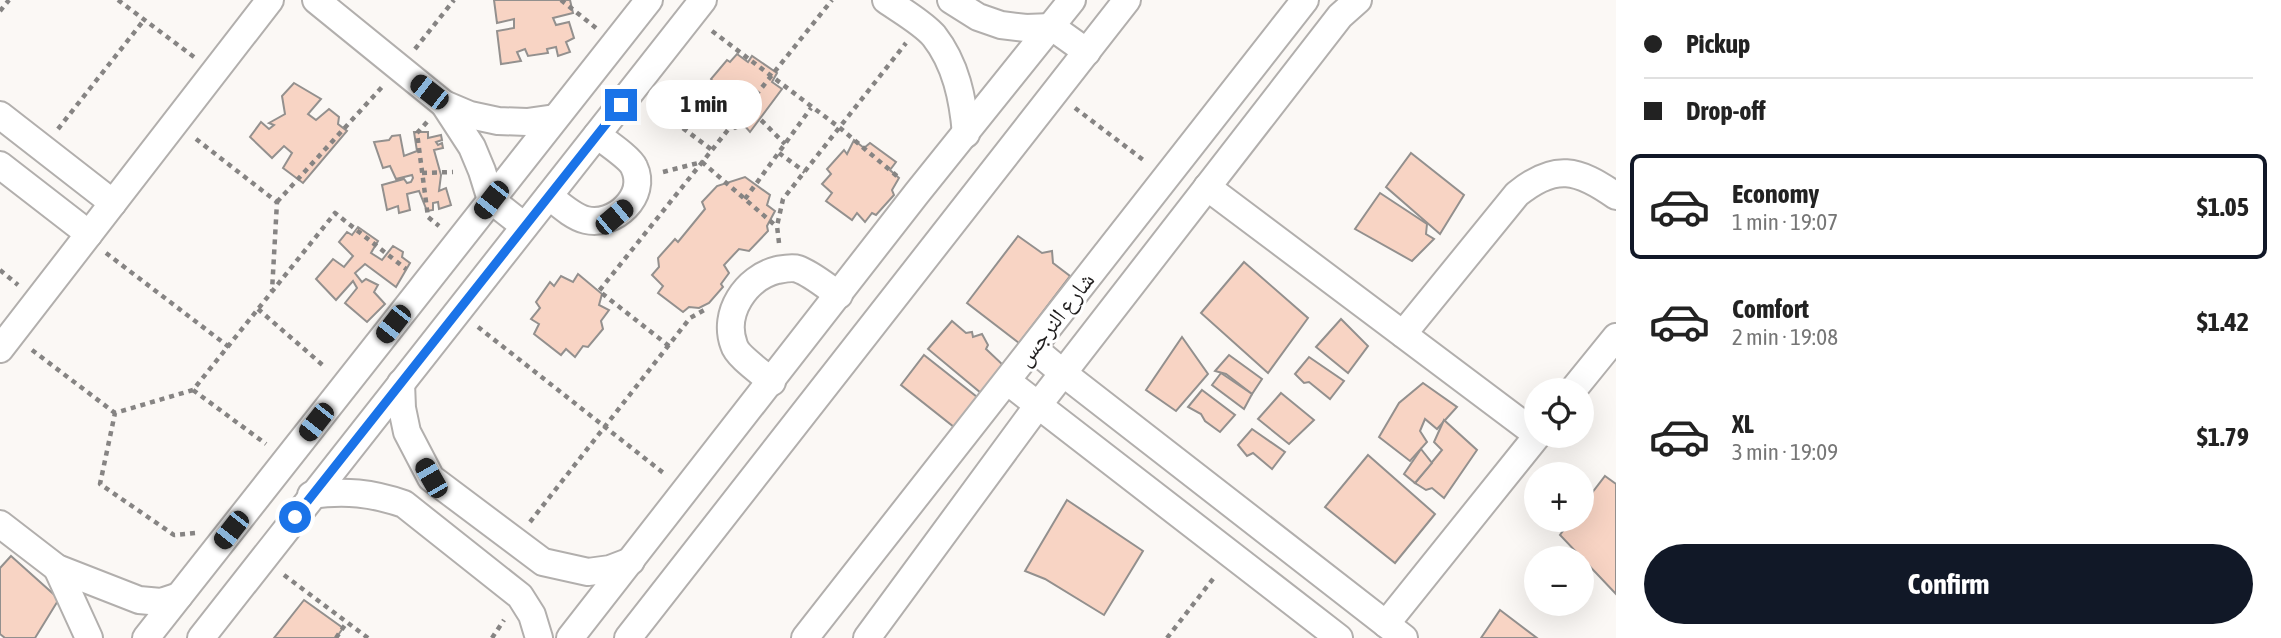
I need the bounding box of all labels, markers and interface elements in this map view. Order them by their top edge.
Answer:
text: Pickup [1686,29,1750,59]
car [406,71,453,113]
callout: 1 min [646,80,761,130]
route end [605,89,637,121]
text: 1 min [681,91,727,117]
text: Drop-off [1686,96,1766,126]
icon: car [1648,175,1711,238]
car [470,177,513,223]
text: Economy [1732,179,1819,209]
text: $1.05 [2197,192,2249,222]
car [592,195,637,239]
text: 1 min · 19:07 [1732,209,1838,235]
street label: شارع النرجس [1011,267,1101,372]
icon: car [1648,290,1711,353]
text: Comfort [1732,294,1809,324]
car [372,301,415,347]
text: $1.42 [2197,307,2249,337]
text: 2 min · 19:08 [1732,324,1838,350]
map controls [1524,378,1594,616]
button: locate [1524,378,1594,448]
car [295,399,338,445]
icon: car [1648,405,1711,468]
text: XL [1732,409,1754,439]
text: $1.79 [2197,422,2249,452]
text: 3 min · 19:09 [1732,439,1838,465]
car [412,455,451,501]
button: + [1524,462,1594,532]
route start [279,501,311,533]
car [210,507,253,553]
button: Confirm [1644,544,2253,624]
button: − [1524,546,1594,616]

